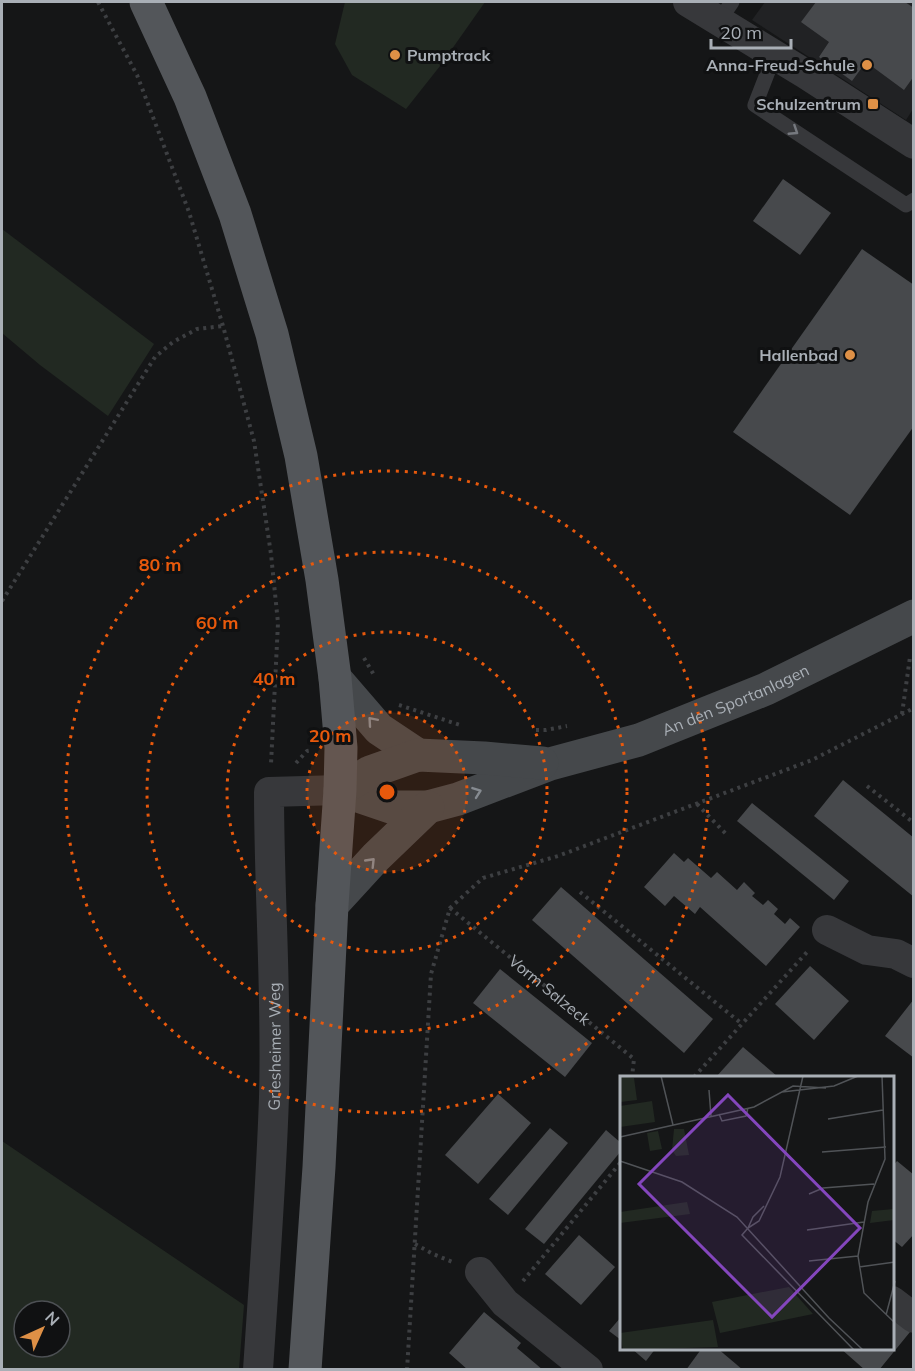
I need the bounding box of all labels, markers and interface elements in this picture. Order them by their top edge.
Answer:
scale bar [711,12,790,50]
text: 20 m [720,21,762,44]
place label: Pumptrack [407,45,492,65]
marker: Pumptrack [388,48,402,62]
place label: Anna-Freud-Schule [706,55,855,75]
marker: Anna-Freud-Schule [860,58,874,72]
place label: Schulzentrum [756,94,861,114]
marker: Schulzentrum [866,97,880,111]
one-way arrow [787,124,798,135]
place label: Hallenbad [759,345,838,365]
marker: Hallenbad [843,348,857,362]
text: 80 m [139,553,181,576]
text: 60 m [196,611,238,634]
street label: An den Sportanlagen [659,659,812,740]
text: 40 m [253,667,295,690]
one-way arrow [368,717,379,728]
text: 20 m [309,724,351,747]
centre of rings [377,782,397,802]
one-way arrow [471,786,482,799]
one-way arrow [364,858,375,869]
street label: Vorm Salzeck [505,950,595,1030]
street label: Griesheimer Weg [264,982,285,1111]
inset map [620,1076,894,1350]
north arrow [12,1299,72,1359]
text: N [41,1307,64,1330]

